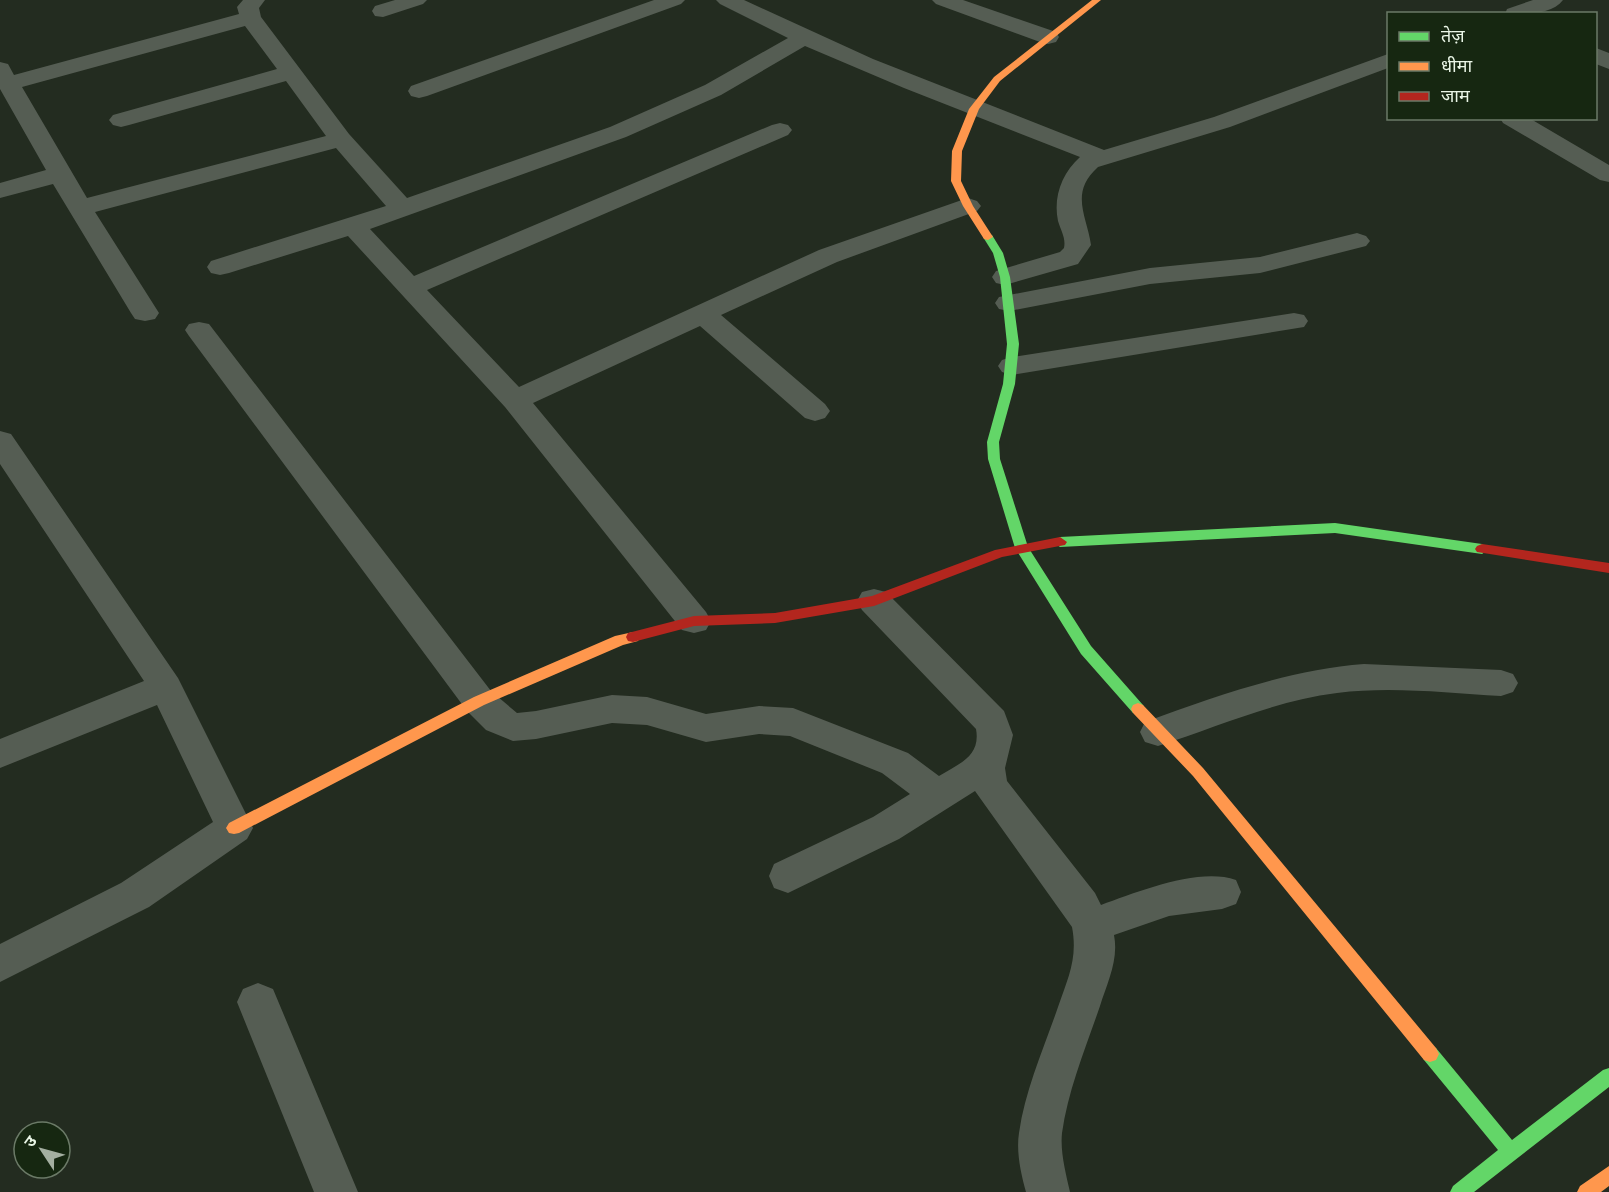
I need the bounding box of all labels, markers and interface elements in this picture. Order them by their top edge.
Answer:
legend [1387,12,1597,120]
text: तेज़ [1441,25,1465,46]
text: धीमा [1441,55,1472,76]
text: जाम [1441,85,1471,106]
north arrow [12,1120,72,1180]
text: उ [20,1132,41,1151]

